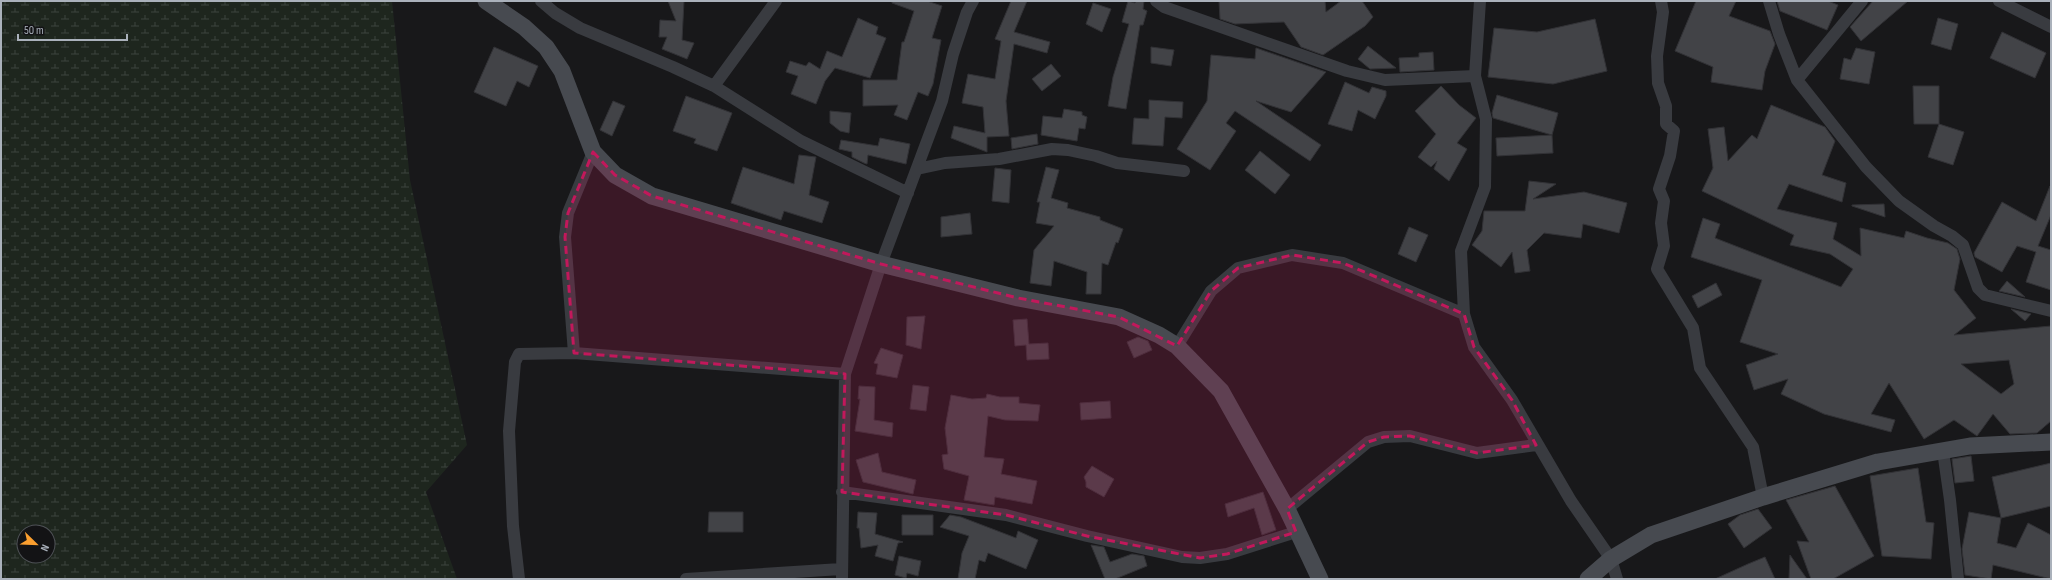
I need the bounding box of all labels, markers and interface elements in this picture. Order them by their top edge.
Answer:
scale bar [18,16,127,42]
text: 50 m [24,23,44,38]
north arrow [16,524,56,564]
text: N [38,542,52,553]

